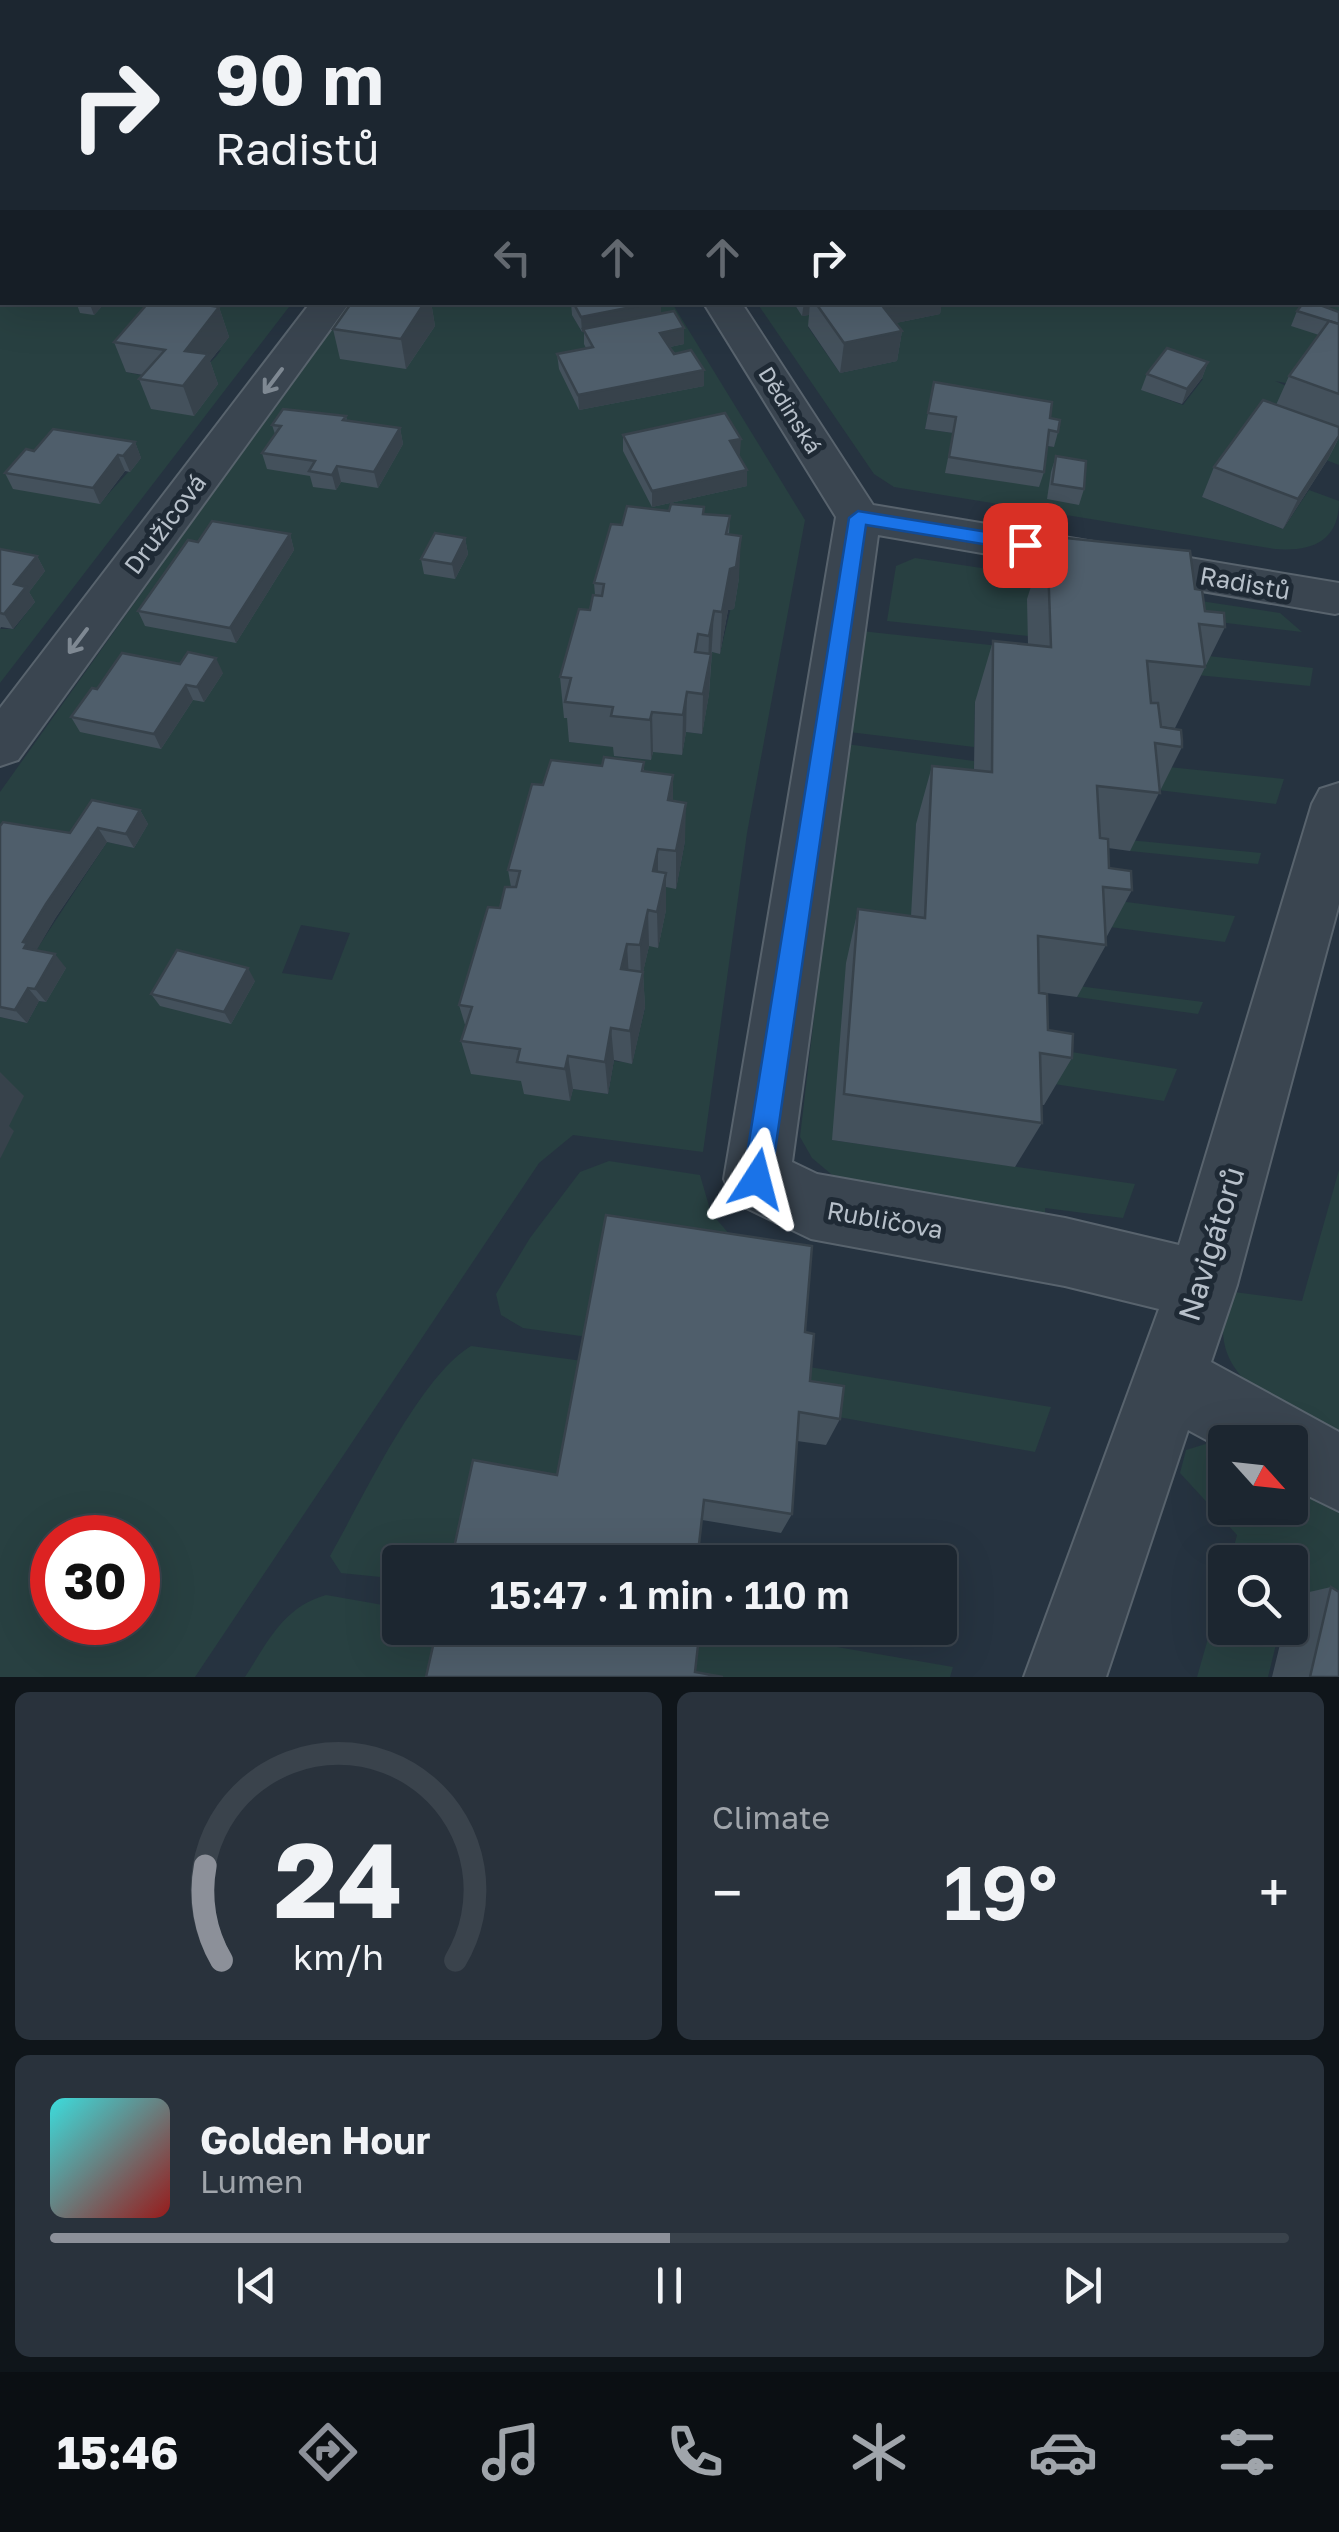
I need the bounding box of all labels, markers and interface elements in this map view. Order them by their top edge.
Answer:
text: 90 m [215,36,384,120]
icon: right [50,40,180,170]
text: Radistů [215,121,379,175]
icon: left [485,230,540,285]
icon: ahead [590,230,645,285]
icon: ahead [695,230,750,285]
icon: right [800,230,855,285]
street label: Dědinská [753,361,828,458]
one-way arrow [262,367,283,394]
street label: Družicová [117,468,212,580]
pin [983,503,1068,588]
icon: arrive [998,518,1053,573]
street label: Radistů [1197,559,1293,606]
one-way arrow [68,627,89,654]
position arrow [705,1127,809,1231]
street label: Navigátorů [1171,1162,1251,1325]
street label: Rubličova [825,1194,945,1245]
north arrow [1208,1425,1308,1525]
map controls [1208,1425,1308,1645]
speed limit sign: 30 [30,1515,160,1645]
button: search [1208,1545,1308,1645]
text: 15:47 · 1 min · 110 m [489,1572,850,1617]
text: Climate [712,1798,830,1836]
text: 24 [274,1816,403,1941]
text: 19° [944,1846,1057,1937]
text: − [712,1859,742,1925]
text: + [1259,1859,1289,1925]
text: km/h [293,1935,384,1978]
text: Golden Hour [200,2117,431,2162]
text: Lumen [200,2162,304,2200]
icon: previous [229,2258,284,2313]
icon: pause [642,2258,697,2313]
icon: next [1055,2258,1110,2313]
icon: directions [293,2417,363,2487]
icon: music [476,2417,546,2487]
icon: phone [660,2417,730,2487]
icon: climate [844,2417,914,2487]
icon: car [1028,2417,1098,2487]
icon: filters [1212,2417,1282,2487]
text: 15:46 [57,2425,179,2479]

